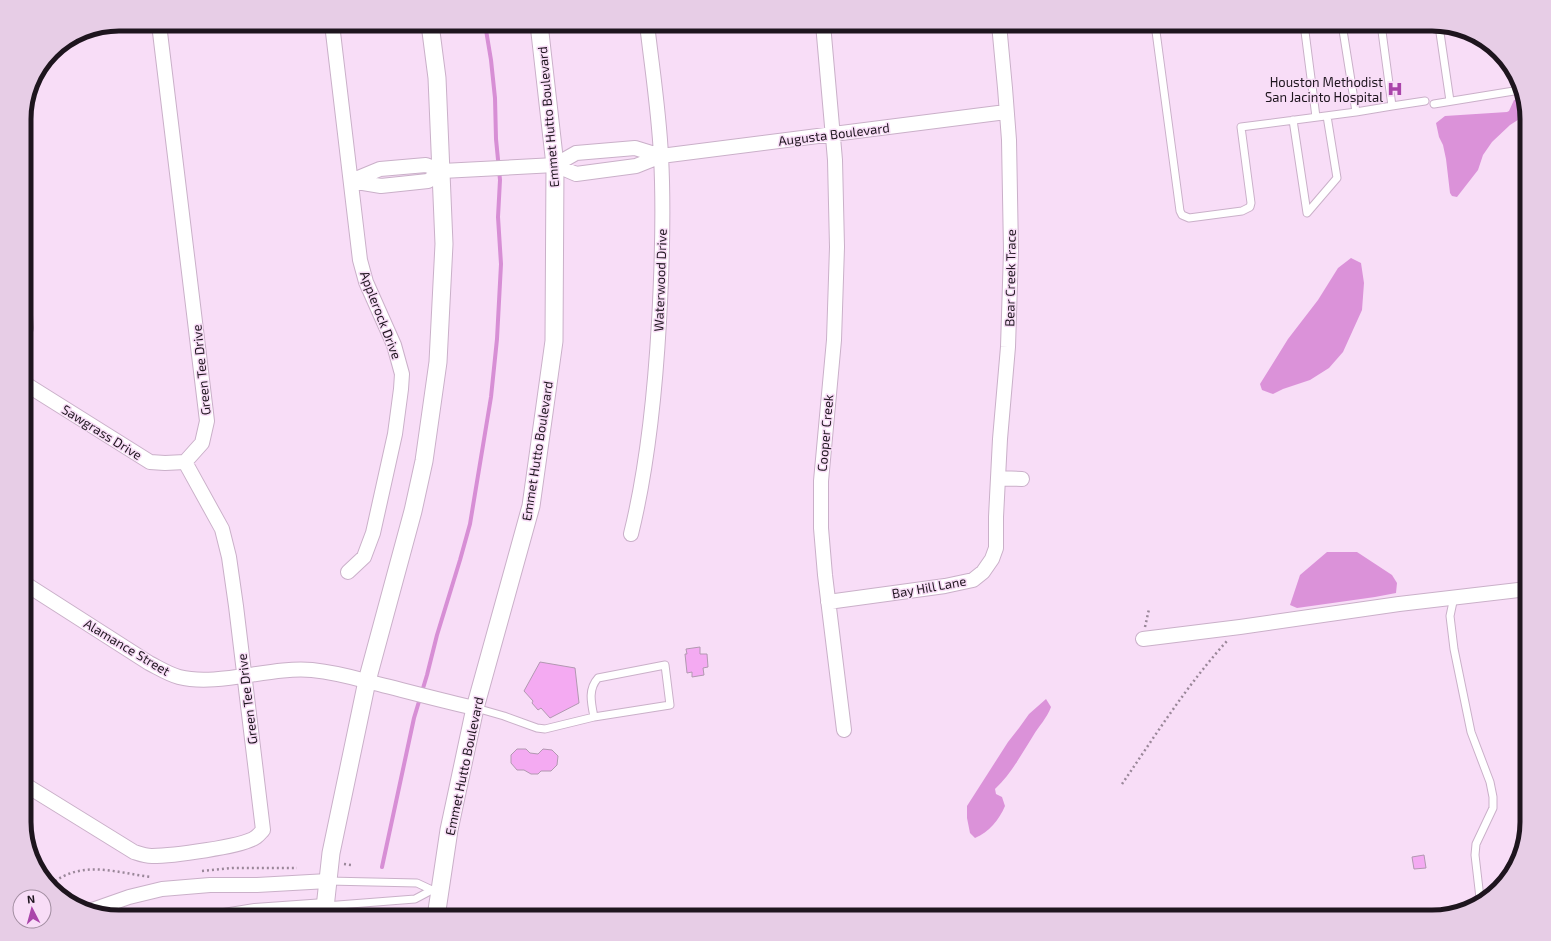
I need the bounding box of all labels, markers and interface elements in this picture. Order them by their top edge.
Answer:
street label: Emmet Hutto Boulevard [534,46,562,188]
place label: Houston Methodist San Jacinto Hospital [1265,74,1383,105]
hospital icon: Houston Methodist San Jacinto Hospital [1386,80,1404,98]
street label: Augusta Boulevard [777,119,891,149]
street label: Waterwood Drive [650,228,670,332]
street label: Bear Creek Trace [1001,229,1019,327]
street label: Applerock Drive [357,269,405,361]
street label: Green Tee Drive [188,324,214,416]
street label: Emmet Hutto Boulevard [518,380,556,522]
street label: Cooper Creek [814,393,836,472]
street label: Sawgrass Drive [59,401,145,463]
street label: Bay Hill Lane [891,573,967,601]
street label: Alamance Street [81,615,173,679]
street label: Green Tee Drive [234,653,260,745]
street label: Emmet Hutto Boulevard [441,695,487,837]
north arrow [12,889,52,929]
text: N [26,892,36,905]

